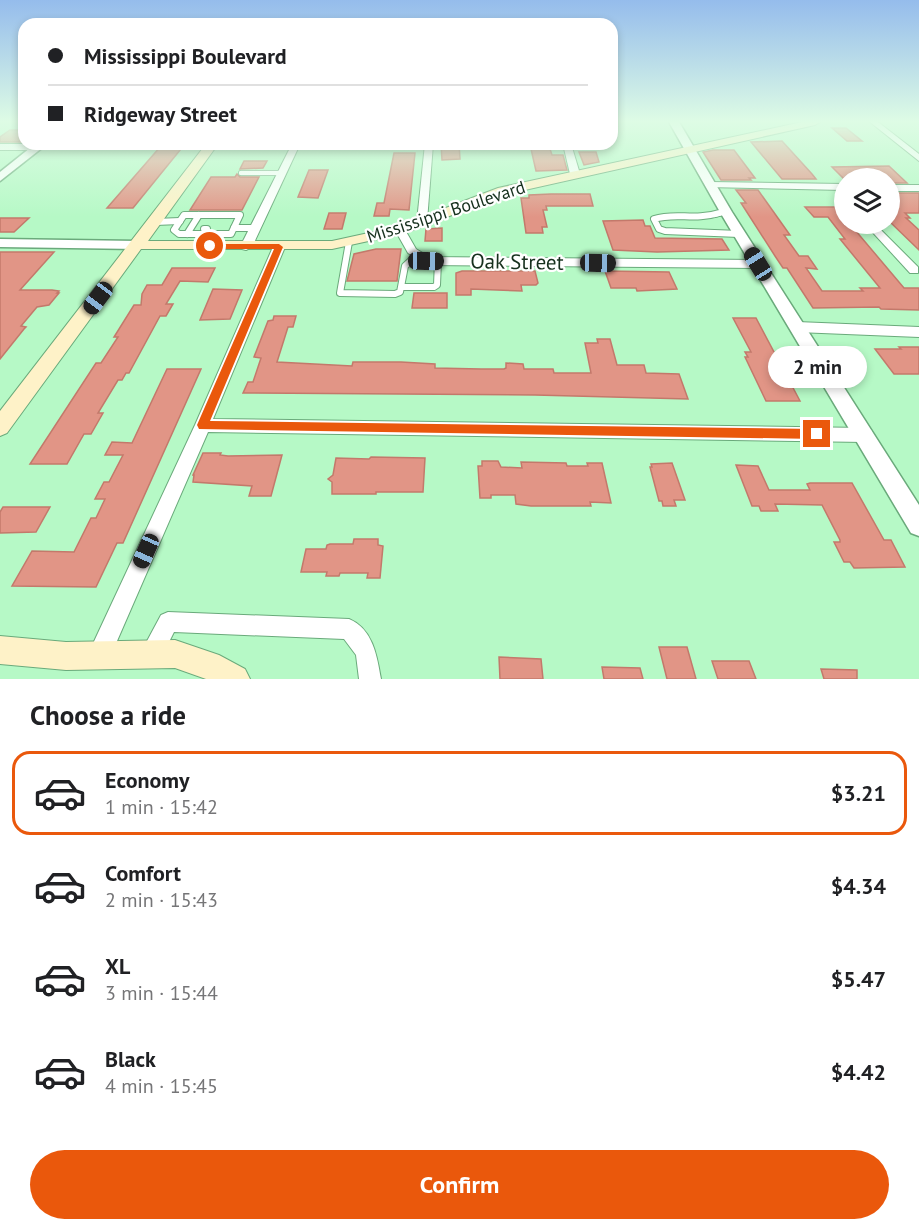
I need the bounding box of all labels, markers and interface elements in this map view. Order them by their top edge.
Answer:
text: Mississippi Boulevard [84,42,287,70]
text: Ridgeway Street [84,100,237,128]
map controls [834,168,900,234]
button: layers [834,168,900,234]
street label: Mississippi Boulevard [364,175,528,248]
route start [196,232,223,259]
car [741,244,775,284]
street label: Oak Street [470,247,564,276]
car [408,252,444,270]
car [580,254,616,272]
car [80,278,116,318]
callout: 2 min [768,347,866,389]
text: 2 min [793,354,842,380]
route end [803,420,830,447]
car [130,531,162,571]
text: Choose a ride [30,698,186,732]
icon: car [33,766,87,820]
text: Economy [105,766,189,794]
text: $3.21 [831,779,886,807]
text: 1 min · 15:42 [105,794,218,820]
icon: car [33,859,87,913]
text: Comfort [105,859,181,887]
text: $4.34 [831,872,886,900]
text: 2 min · 15:43 [105,887,218,913]
icon: car [33,952,87,1006]
text: XL [105,952,130,980]
text: $5.47 [831,965,886,993]
text: 3 min · 15:44 [105,980,218,1006]
icon: car [33,1045,87,1099]
text: Black [105,1045,156,1073]
text: $4.42 [831,1058,886,1086]
text: 4 min · 15:45 [105,1073,218,1099]
button: Confirm [30,1150,889,1219]

